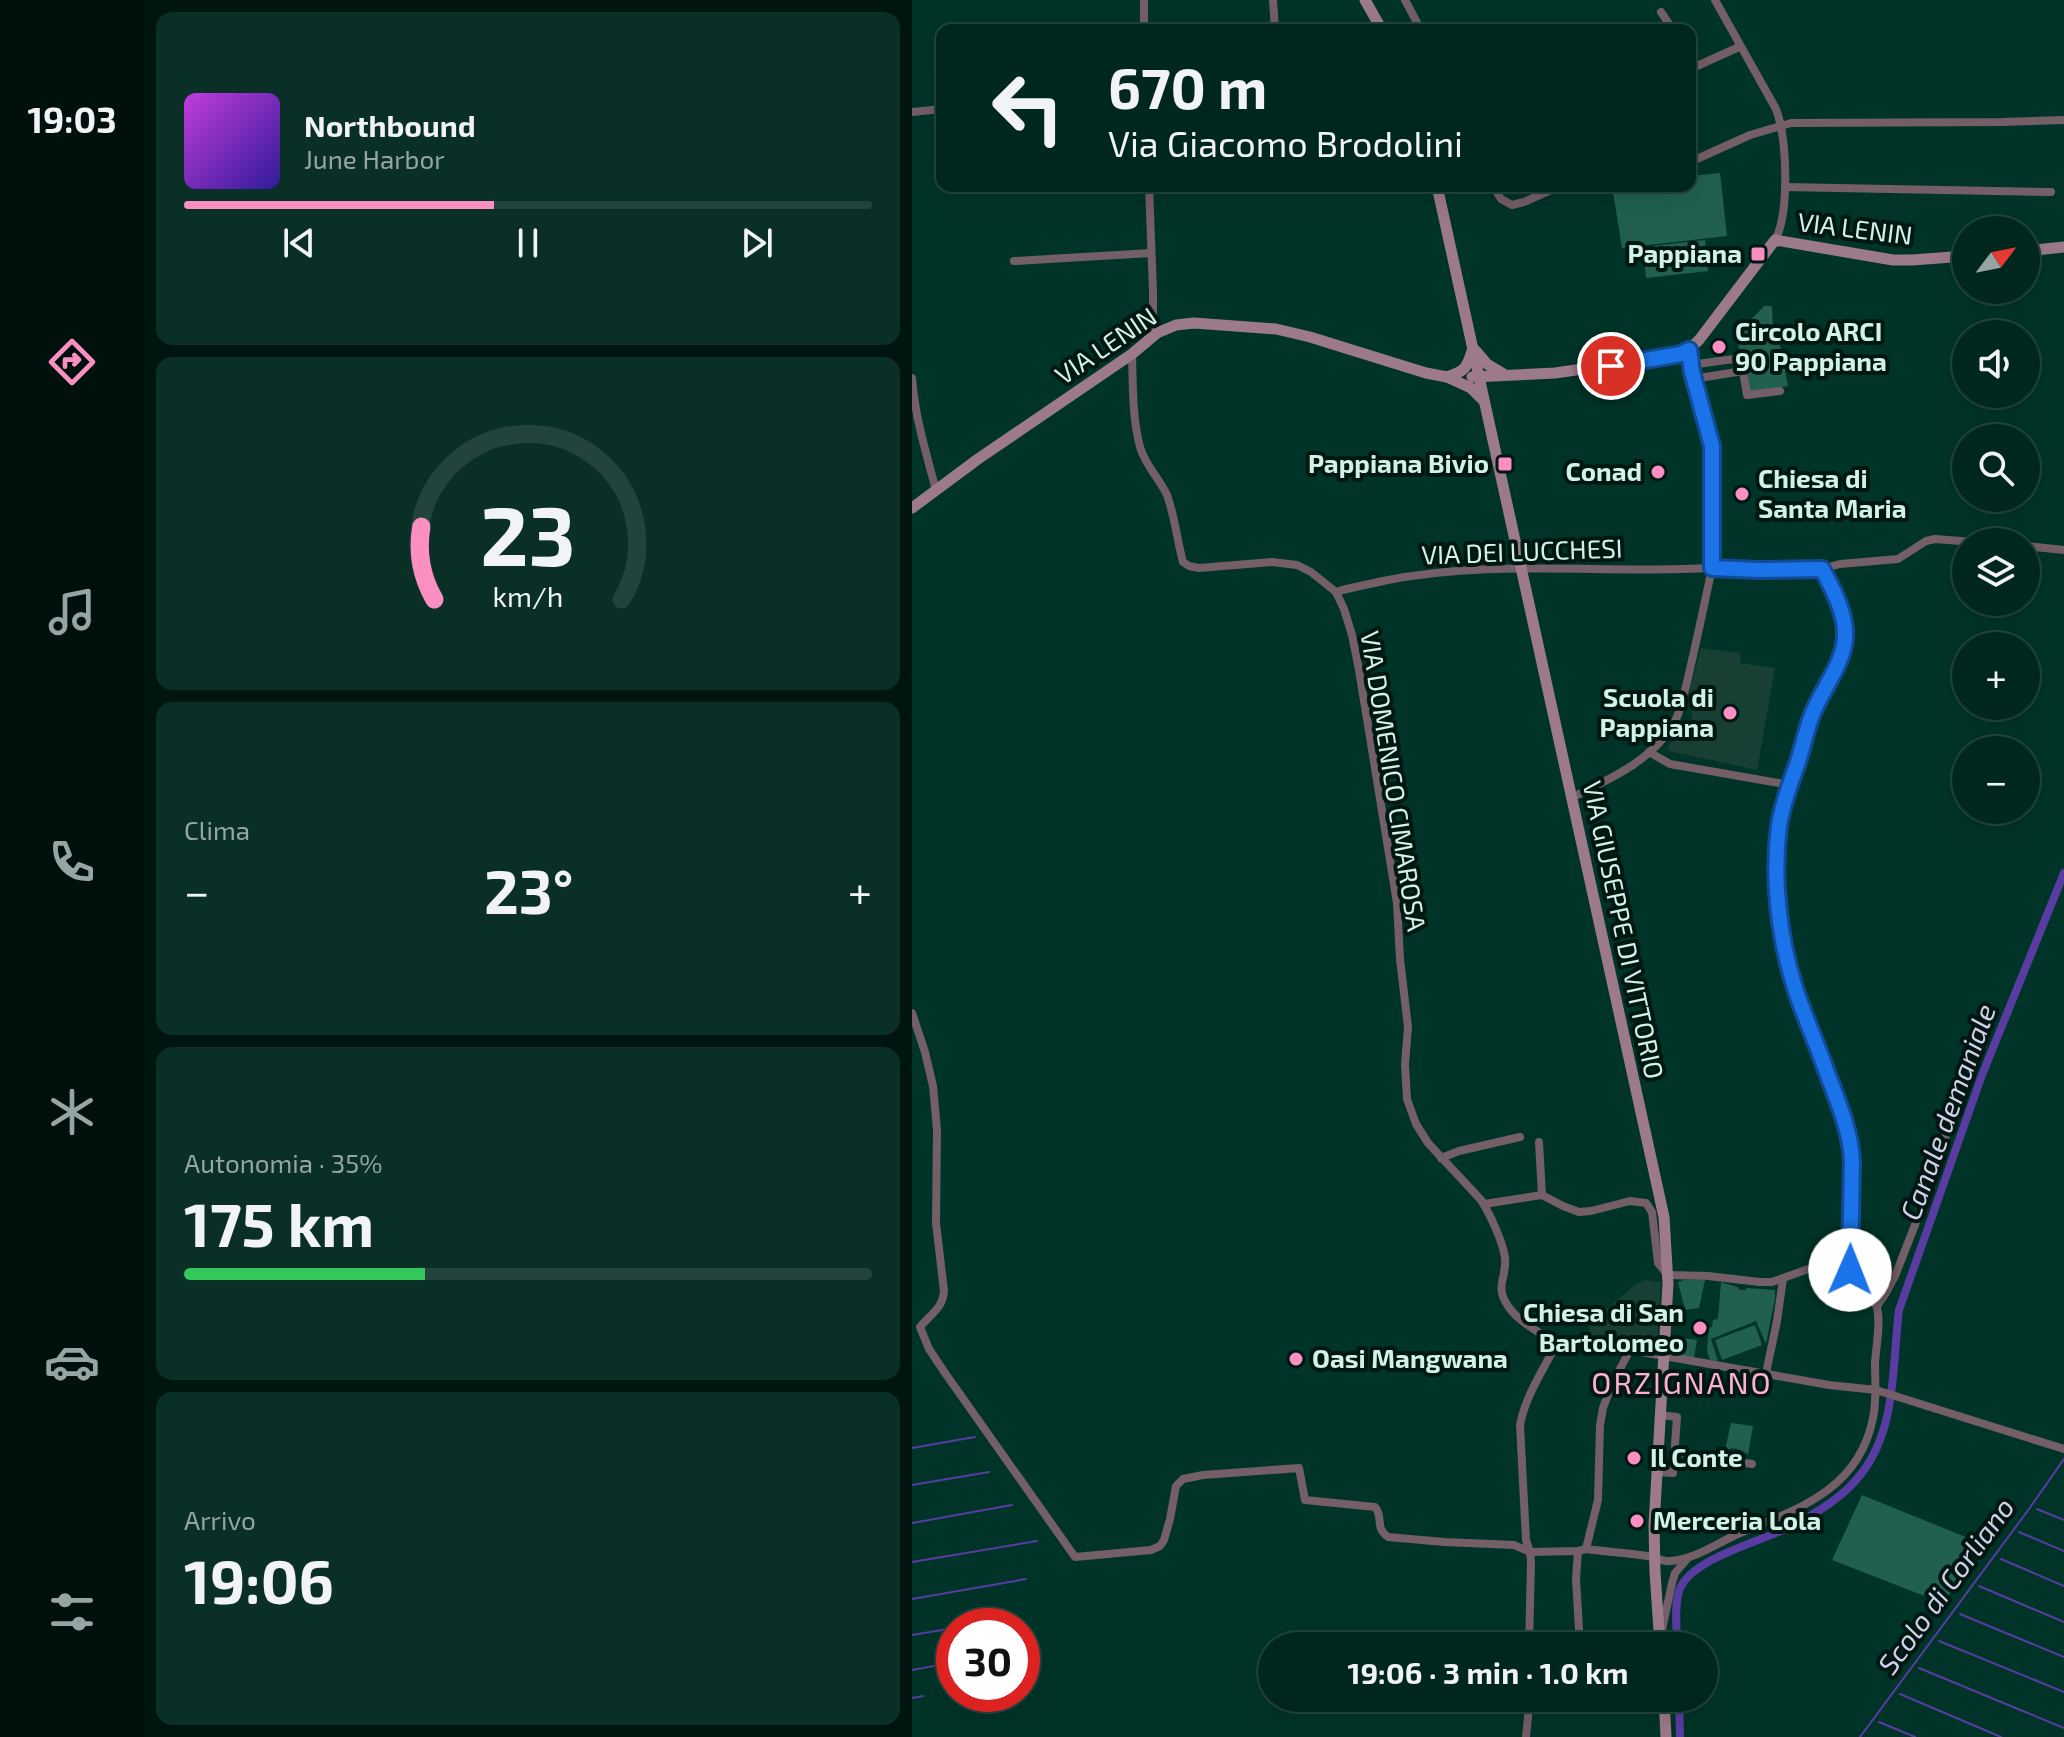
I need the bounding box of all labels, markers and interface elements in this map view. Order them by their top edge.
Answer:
text: 670 m [1108,53,1267,120]
icon: left [976,56,1080,160]
text: 19:03 [27,97,117,140]
text: Northbound [304,107,476,143]
text: Via Giacomo Brodolini [1108,121,1463,164]
text: June Harbor [304,143,445,174]
street label: VIA LENIN [1796,205,1914,250]
north arrow [1952,216,2040,304]
map controls [1952,216,2040,824]
icon: previous [277,221,321,265]
icon: pause [506,221,550,265]
icon: next [735,221,779,265]
place label: Pappiana [1628,237,1742,268]
marker: Pappiana [1749,245,1767,263]
street label: VIA LENIN [1049,300,1162,390]
place label: Circolo ARCI 90 Pappiana [1735,315,1887,376]
button: sound [1952,320,2040,408]
pin [1577,332,1645,400]
icon: directions [44,334,100,390]
marker: Circolo ARCI 90 Pappiana [1710,338,1728,356]
icon: arrive [1589,344,1633,388]
button: search [1952,424,2040,512]
place label: Pappiana Bivio [1308,447,1489,478]
marker: Pappiana Bivio [1496,455,1514,473]
place label: Conad [1565,455,1642,486]
place label: Chiesa di Santa Maria [1758,462,1907,523]
marker: Conad [1649,463,1667,481]
text: 23 [480,482,576,582]
marker: Chiesa di Santa Maria [1733,485,1751,503]
button: layers [1952,528,2040,616]
street label: VIA DEI LUCCHESI [1421,531,1623,570]
text: km/h [493,578,563,613]
icon: music [44,584,100,640]
street label: VIA DOMENICO CIMAROSA [1355,628,1434,933]
button: + [1952,632,2040,720]
place label: Scuola di Pappiana [1600,681,1714,742]
marker: Scuola di Pappiana [1721,704,1739,722]
button: − [1952,736,2040,824]
street label: VIA GIUSEPPE DI VITTORIO [1578,778,1671,1082]
text: Clima [184,814,250,845]
icon: phone [44,834,100,890]
text: 23° [484,854,574,926]
text: − [184,864,210,917]
text: + [848,864,872,917]
water label: Canale demaniale [1892,999,2002,1224]
icon: climate [44,1084,100,1140]
text: Autonomia · 35% [184,1147,382,1178]
text: 175 km [184,1187,374,1259]
position arrow [1808,1228,1892,1312]
place label: Chiesa di San Bartolomeo [1523,1296,1684,1357]
marker: Chiesa di San Bartolomeo [1691,1319,1709,1337]
icon: car [44,1334,100,1390]
place label: Oasi Mangwana [1312,1342,1508,1373]
marker: Oasi Mangwana [1287,1350,1305,1368]
district label: ORZIGNANO [1591,1364,1773,1400]
place label: Il Conte [1650,1441,1743,1472]
marker: Il Conte [1625,1449,1643,1467]
water label: Scolo di Corliano [1870,1490,2021,1680]
text: Arrivo [184,1504,256,1535]
place label: Merceria Lola [1653,1504,1821,1535]
marker: Merceria Lola [1628,1512,1646,1530]
text: 19:06 [184,1544,334,1616]
icon: filters [44,1584,100,1640]
speed limit sign: 30 [936,1608,1040,1712]
text: 19:06 · 3 min · 1.0 km [1347,1654,1629,1690]

